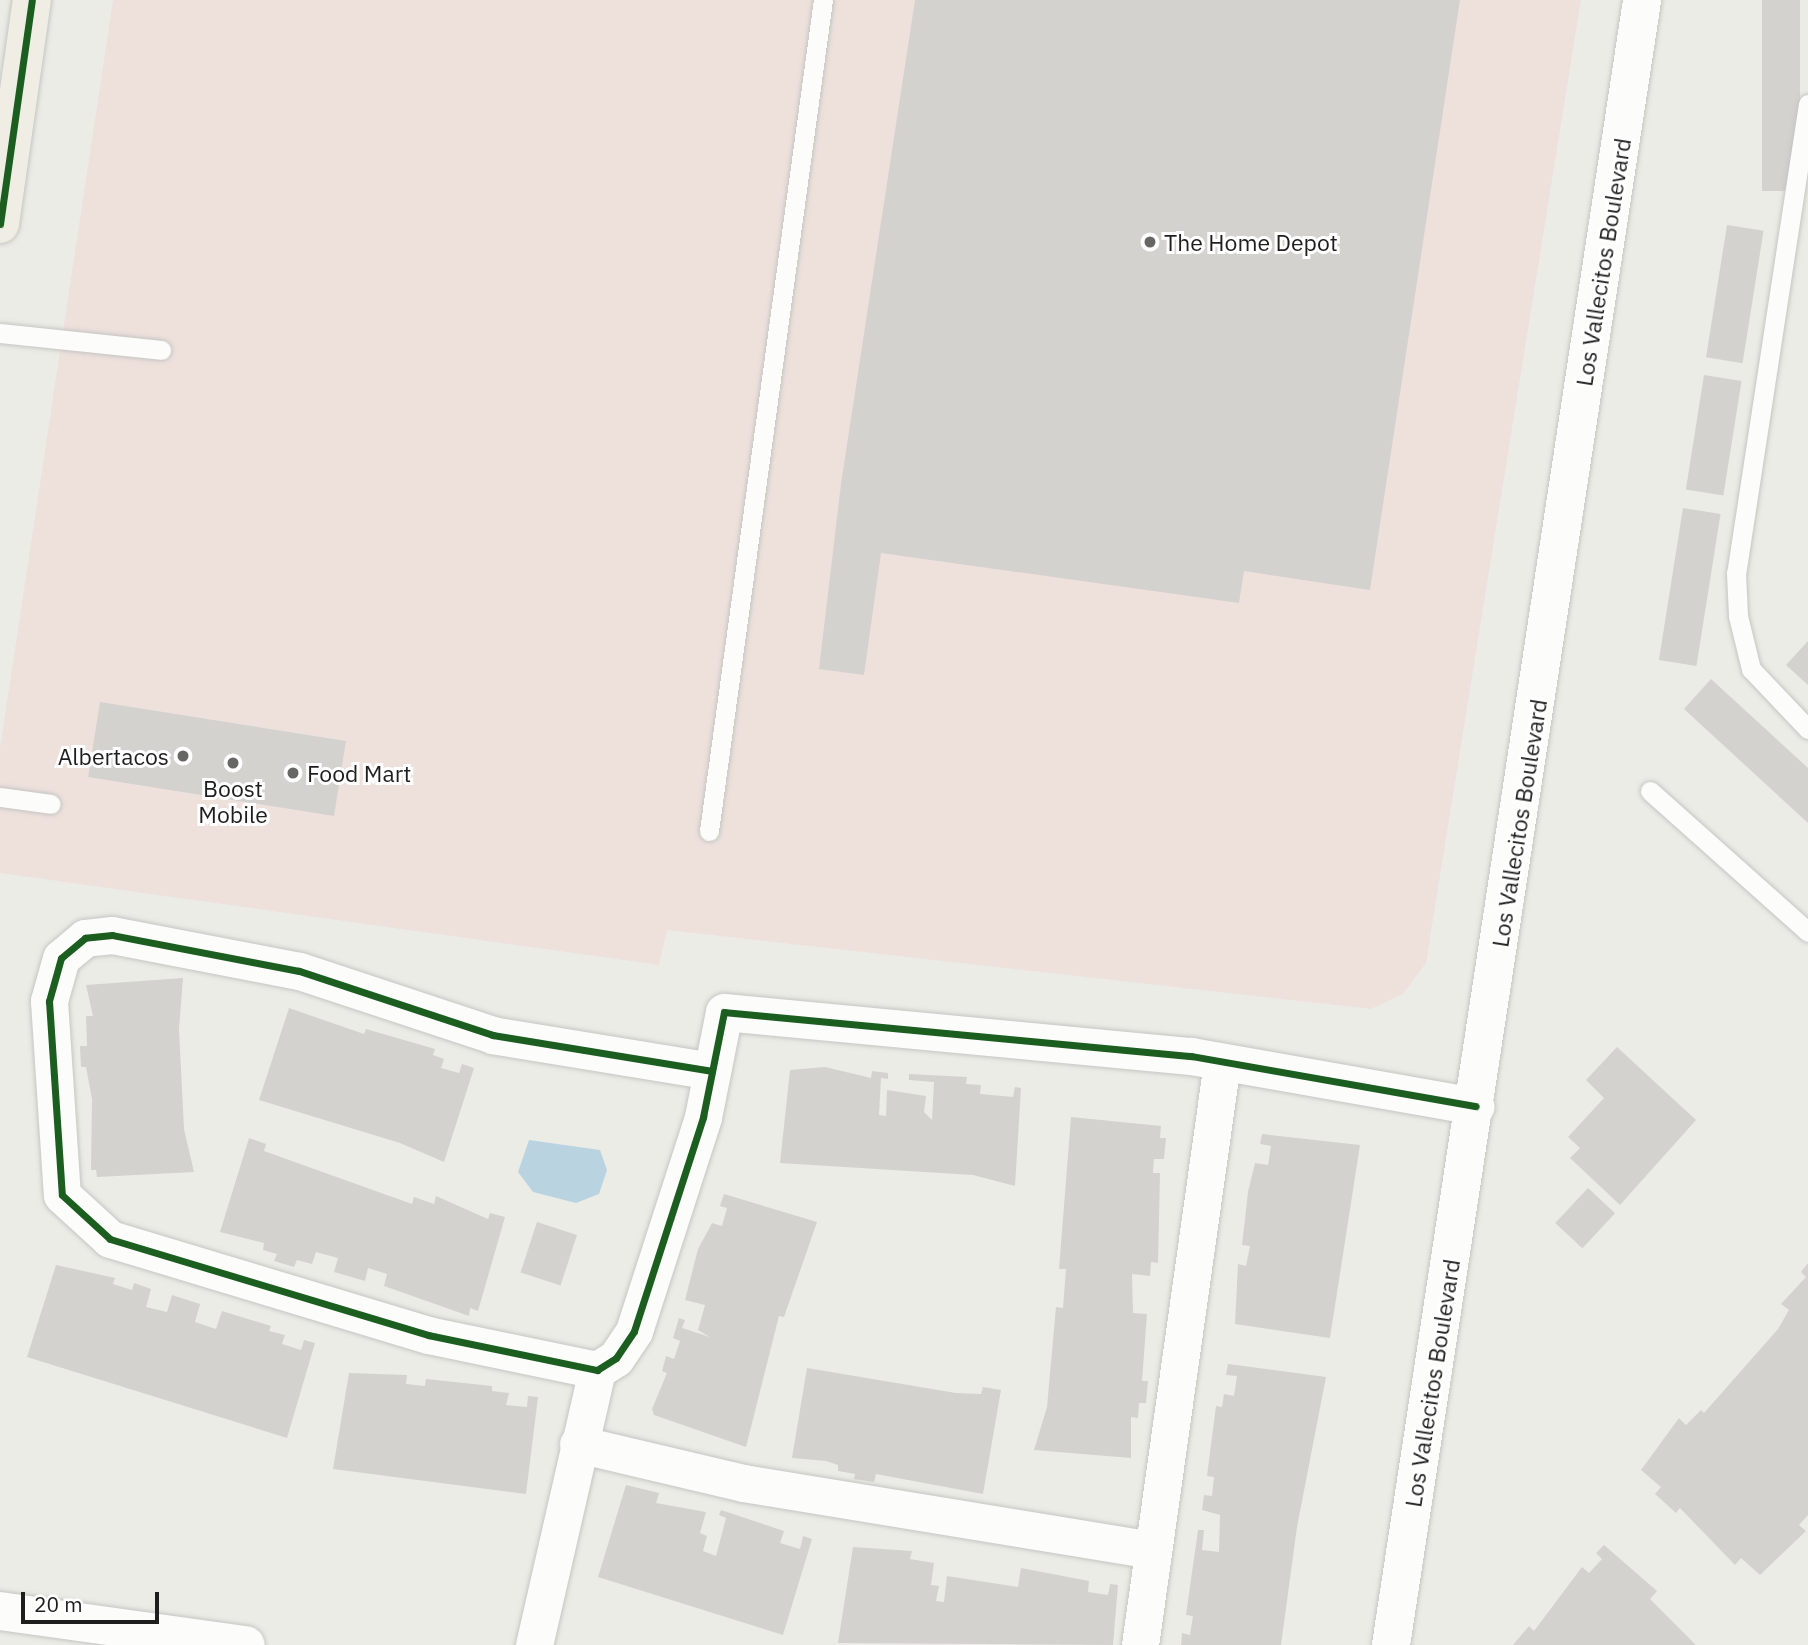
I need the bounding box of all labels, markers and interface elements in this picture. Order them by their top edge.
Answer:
street label: Los Vallecitos Boulevard [1570,136,1636,388]
place label: The Home Depot [1164,228,1338,256]
marker: The Home Depot [1142,234,1158,250]
street label: Los Vallecitos Boulevard [1486,697,1552,949]
place label: Albertacos [58,742,169,770]
marker: Albertacos [175,748,191,764]
marker: Boost Mobile [225,755,241,771]
place label: Food Mart [307,759,411,787]
marker: Food Mart [285,765,301,781]
place label: Boost Mobile [198,774,268,828]
street label: Los Vallecitos Boulevard [1399,1257,1465,1509]
scale bar [24,1578,163,1622]
text: 20 m [34,1590,83,1618]

